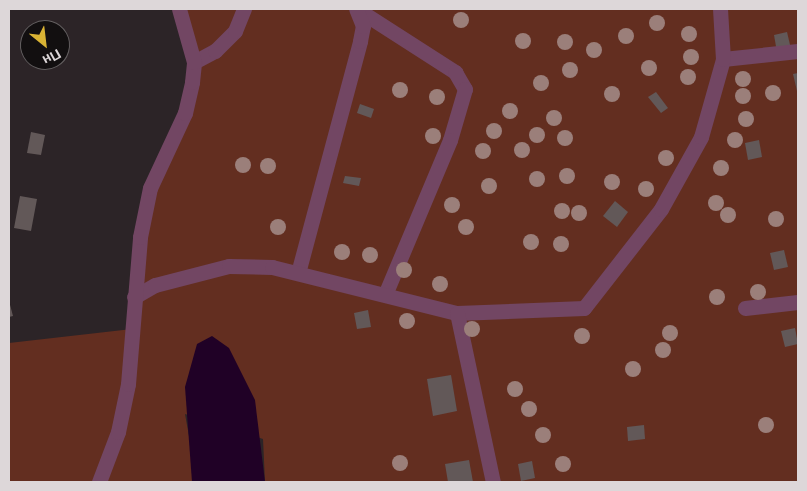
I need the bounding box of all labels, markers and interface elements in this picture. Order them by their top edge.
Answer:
north arrow [20,20,70,70]
text: Пн [39,45,64,70]

